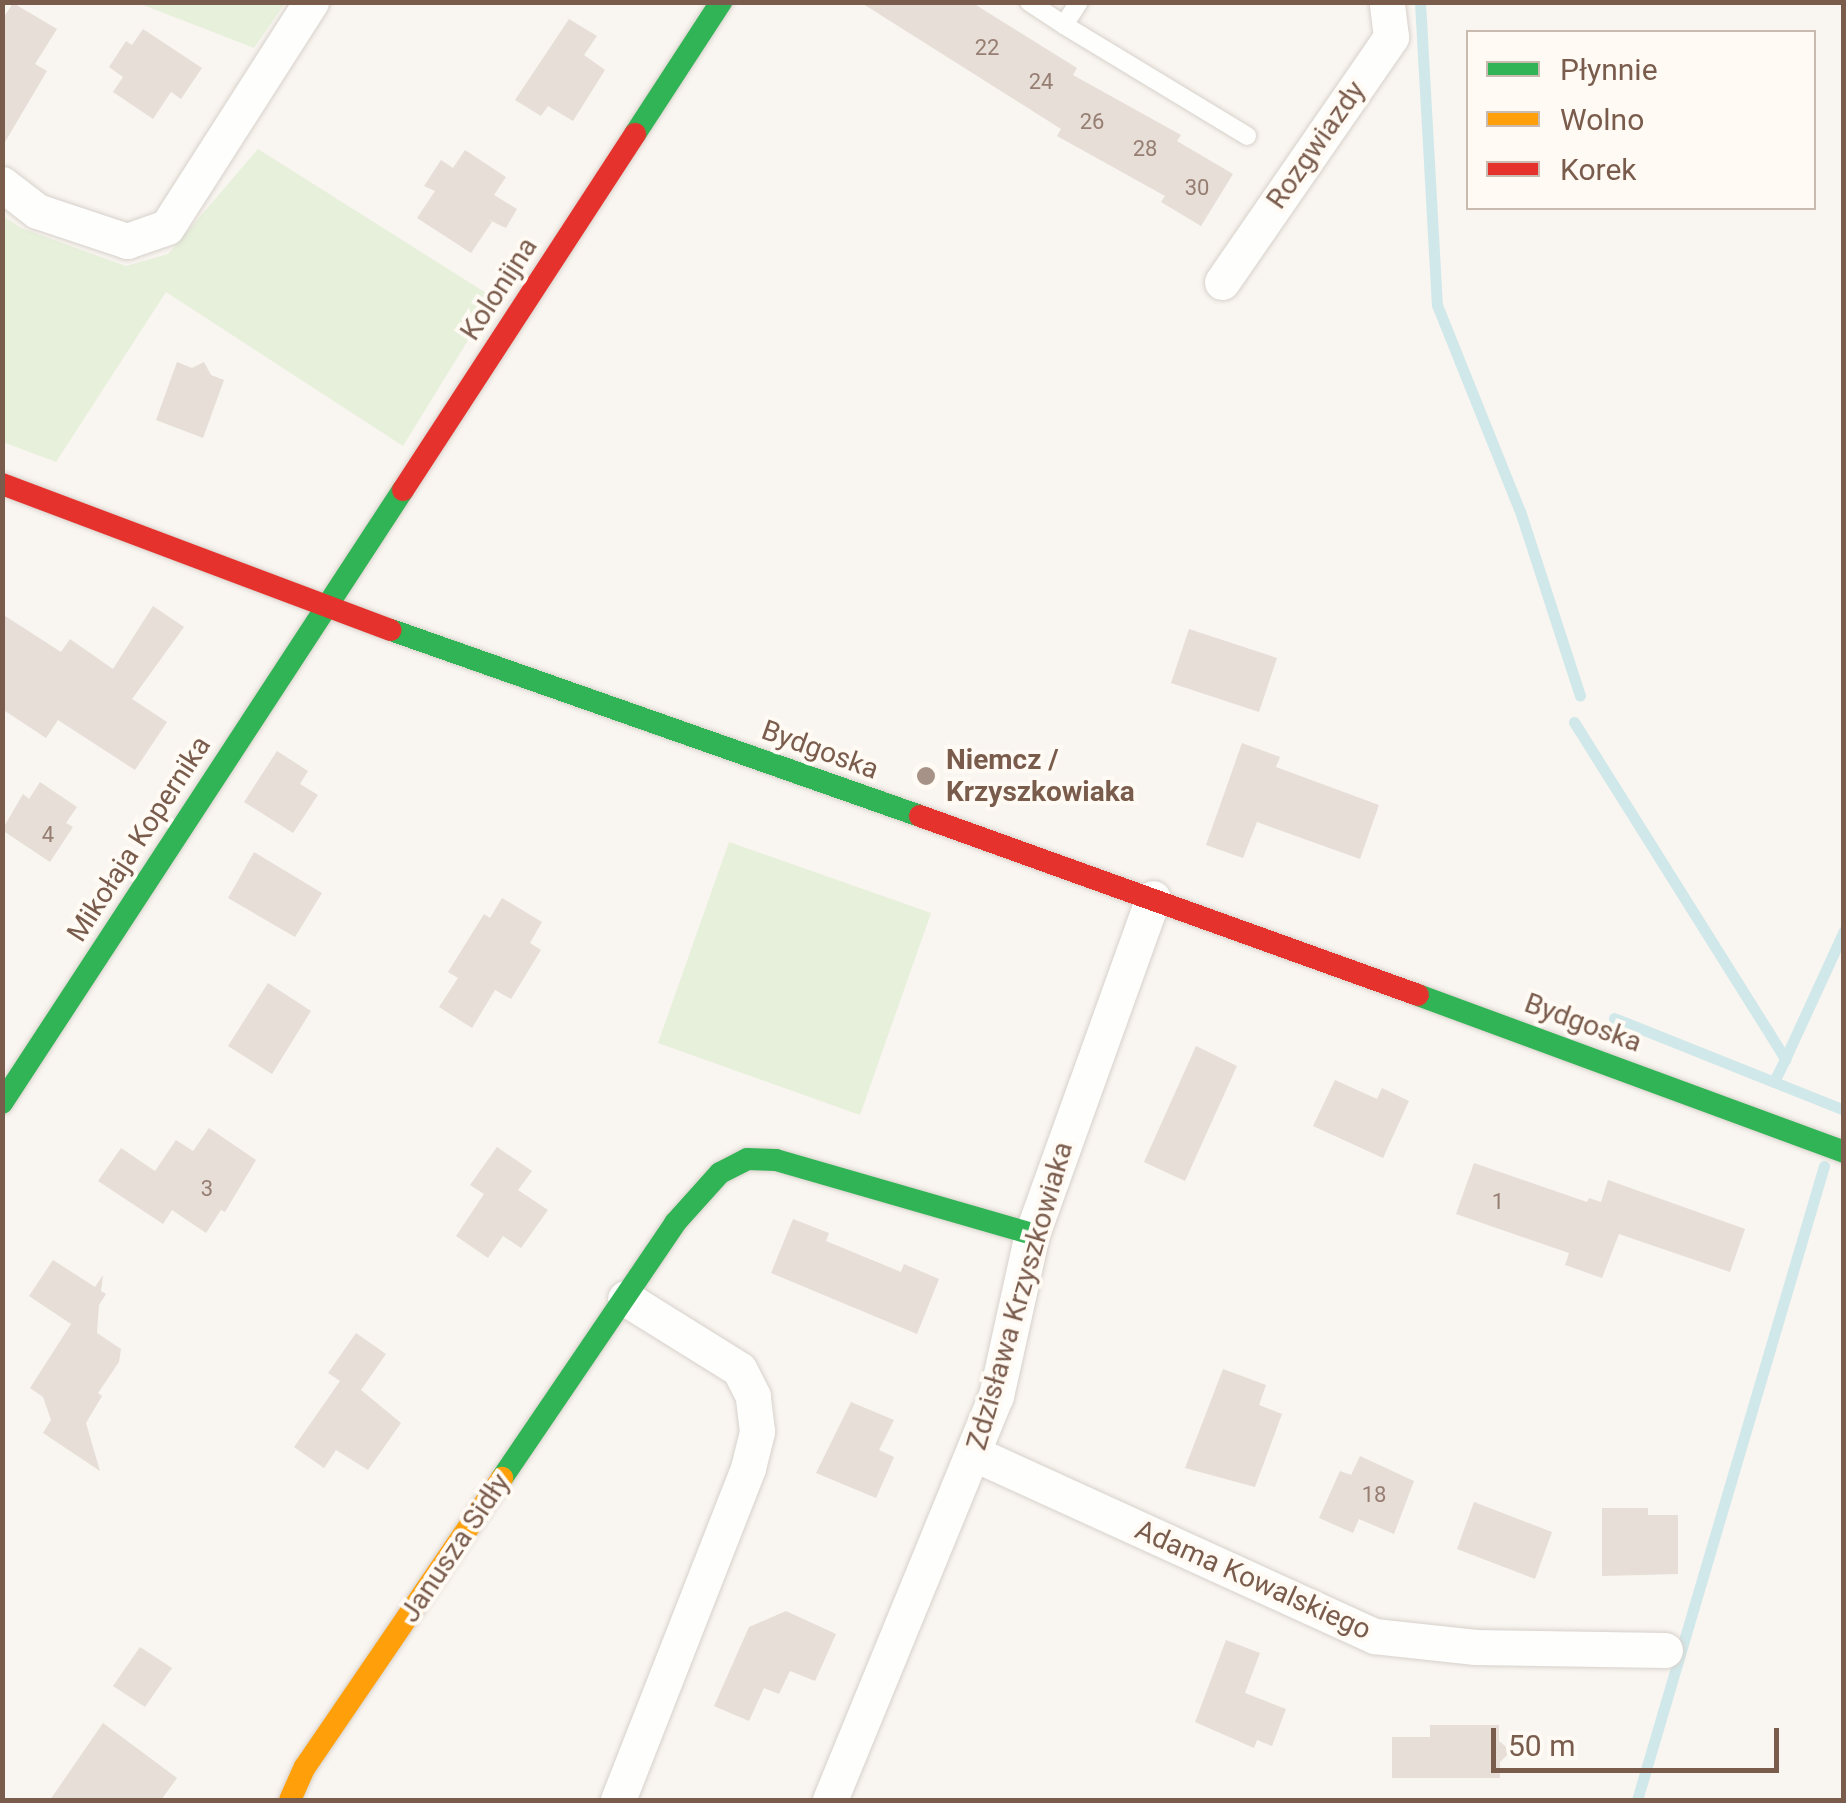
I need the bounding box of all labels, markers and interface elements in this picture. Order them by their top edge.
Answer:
legend [1466,30,1816,210]
house number: 22 [975,35,999,61]
text: Płynnie [1560,52,1658,87]
house number: 24 [1029,69,1053,95]
street label: Rozgwiazdy [1260,75,1372,215]
text: Wolno [1560,102,1644,137]
house number: 26 [1080,109,1104,135]
house number: 28 [1133,136,1157,162]
text: Korek [1560,152,1637,187]
house number: 30 [1185,175,1209,201]
street label: Kolonijna [453,231,545,347]
street label: Bydgoska [757,713,883,787]
street label: Mikołaja Kopernika [60,730,218,948]
place label: Niemcz / Krzyszkowiaka [946,743,1135,809]
marker: Niemcz / Krzyszkowiaka [915,765,937,787]
house number: 4 [42,822,54,848]
street label: Bydgoska [1520,986,1646,1060]
street label: Zdzisława Krzyszkowiaka [960,1138,1080,1454]
house number: 3 [201,1176,213,1202]
house number: 1 [1492,1189,1504,1215]
street label: Janusza Sidły [393,1467,517,1629]
house number: 18 [1362,1482,1386,1508]
street label: Adama Kowalskiego [1130,1513,1376,1647]
scale bar [1496,1708,1784,1770]
text: 50 m [1508,1728,1575,1763]

